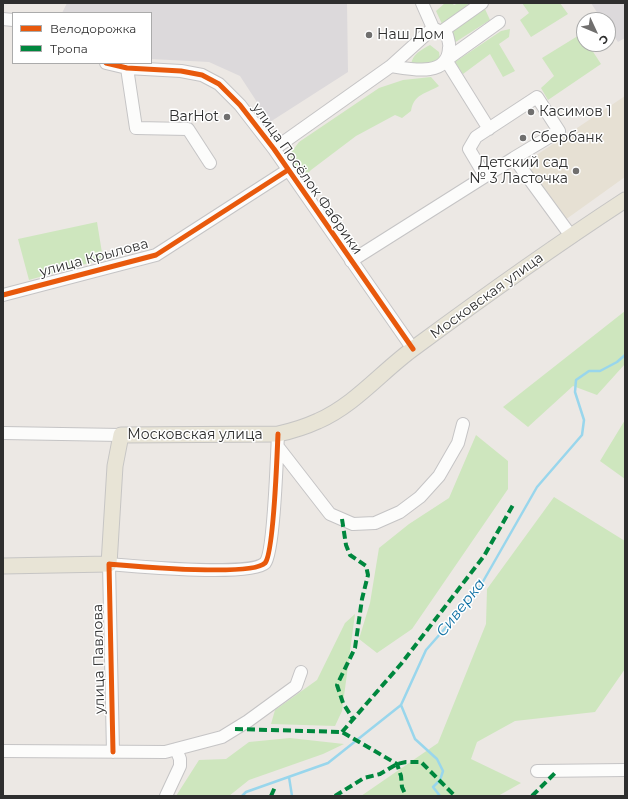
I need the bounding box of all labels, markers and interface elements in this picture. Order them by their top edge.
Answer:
legend [12,12,152,64]
north arrow [576,12,616,52]
text: Велодорожка [50,21,136,36]
place label: Наш Дом [377,27,444,43]
marker: Наш Дом [364,30,374,40]
text: С [596,32,612,47]
text: Тропа [50,41,88,56]
street label: улица Посёлок Фабрики [248,100,366,258]
place label: Касимов 1 [539,104,611,120]
marker: Касимов 1 [526,107,536,117]
place label: BarHot [169,109,219,125]
marker: BarHot [222,112,232,122]
place label: Сбербанк [531,130,603,146]
marker: Сбербанк [518,133,528,143]
place label: Детский сад № 3 Ласточка [469,155,568,188]
marker: Детский сад № 3 Ласточка [571,166,581,176]
street label: улица Крылова [38,235,150,281]
street label: Московская улица [427,249,547,343]
street label: Московская улица [127,427,263,443]
water label: Сиверка [433,575,489,641]
street label: улица Павлова [90,604,108,714]

